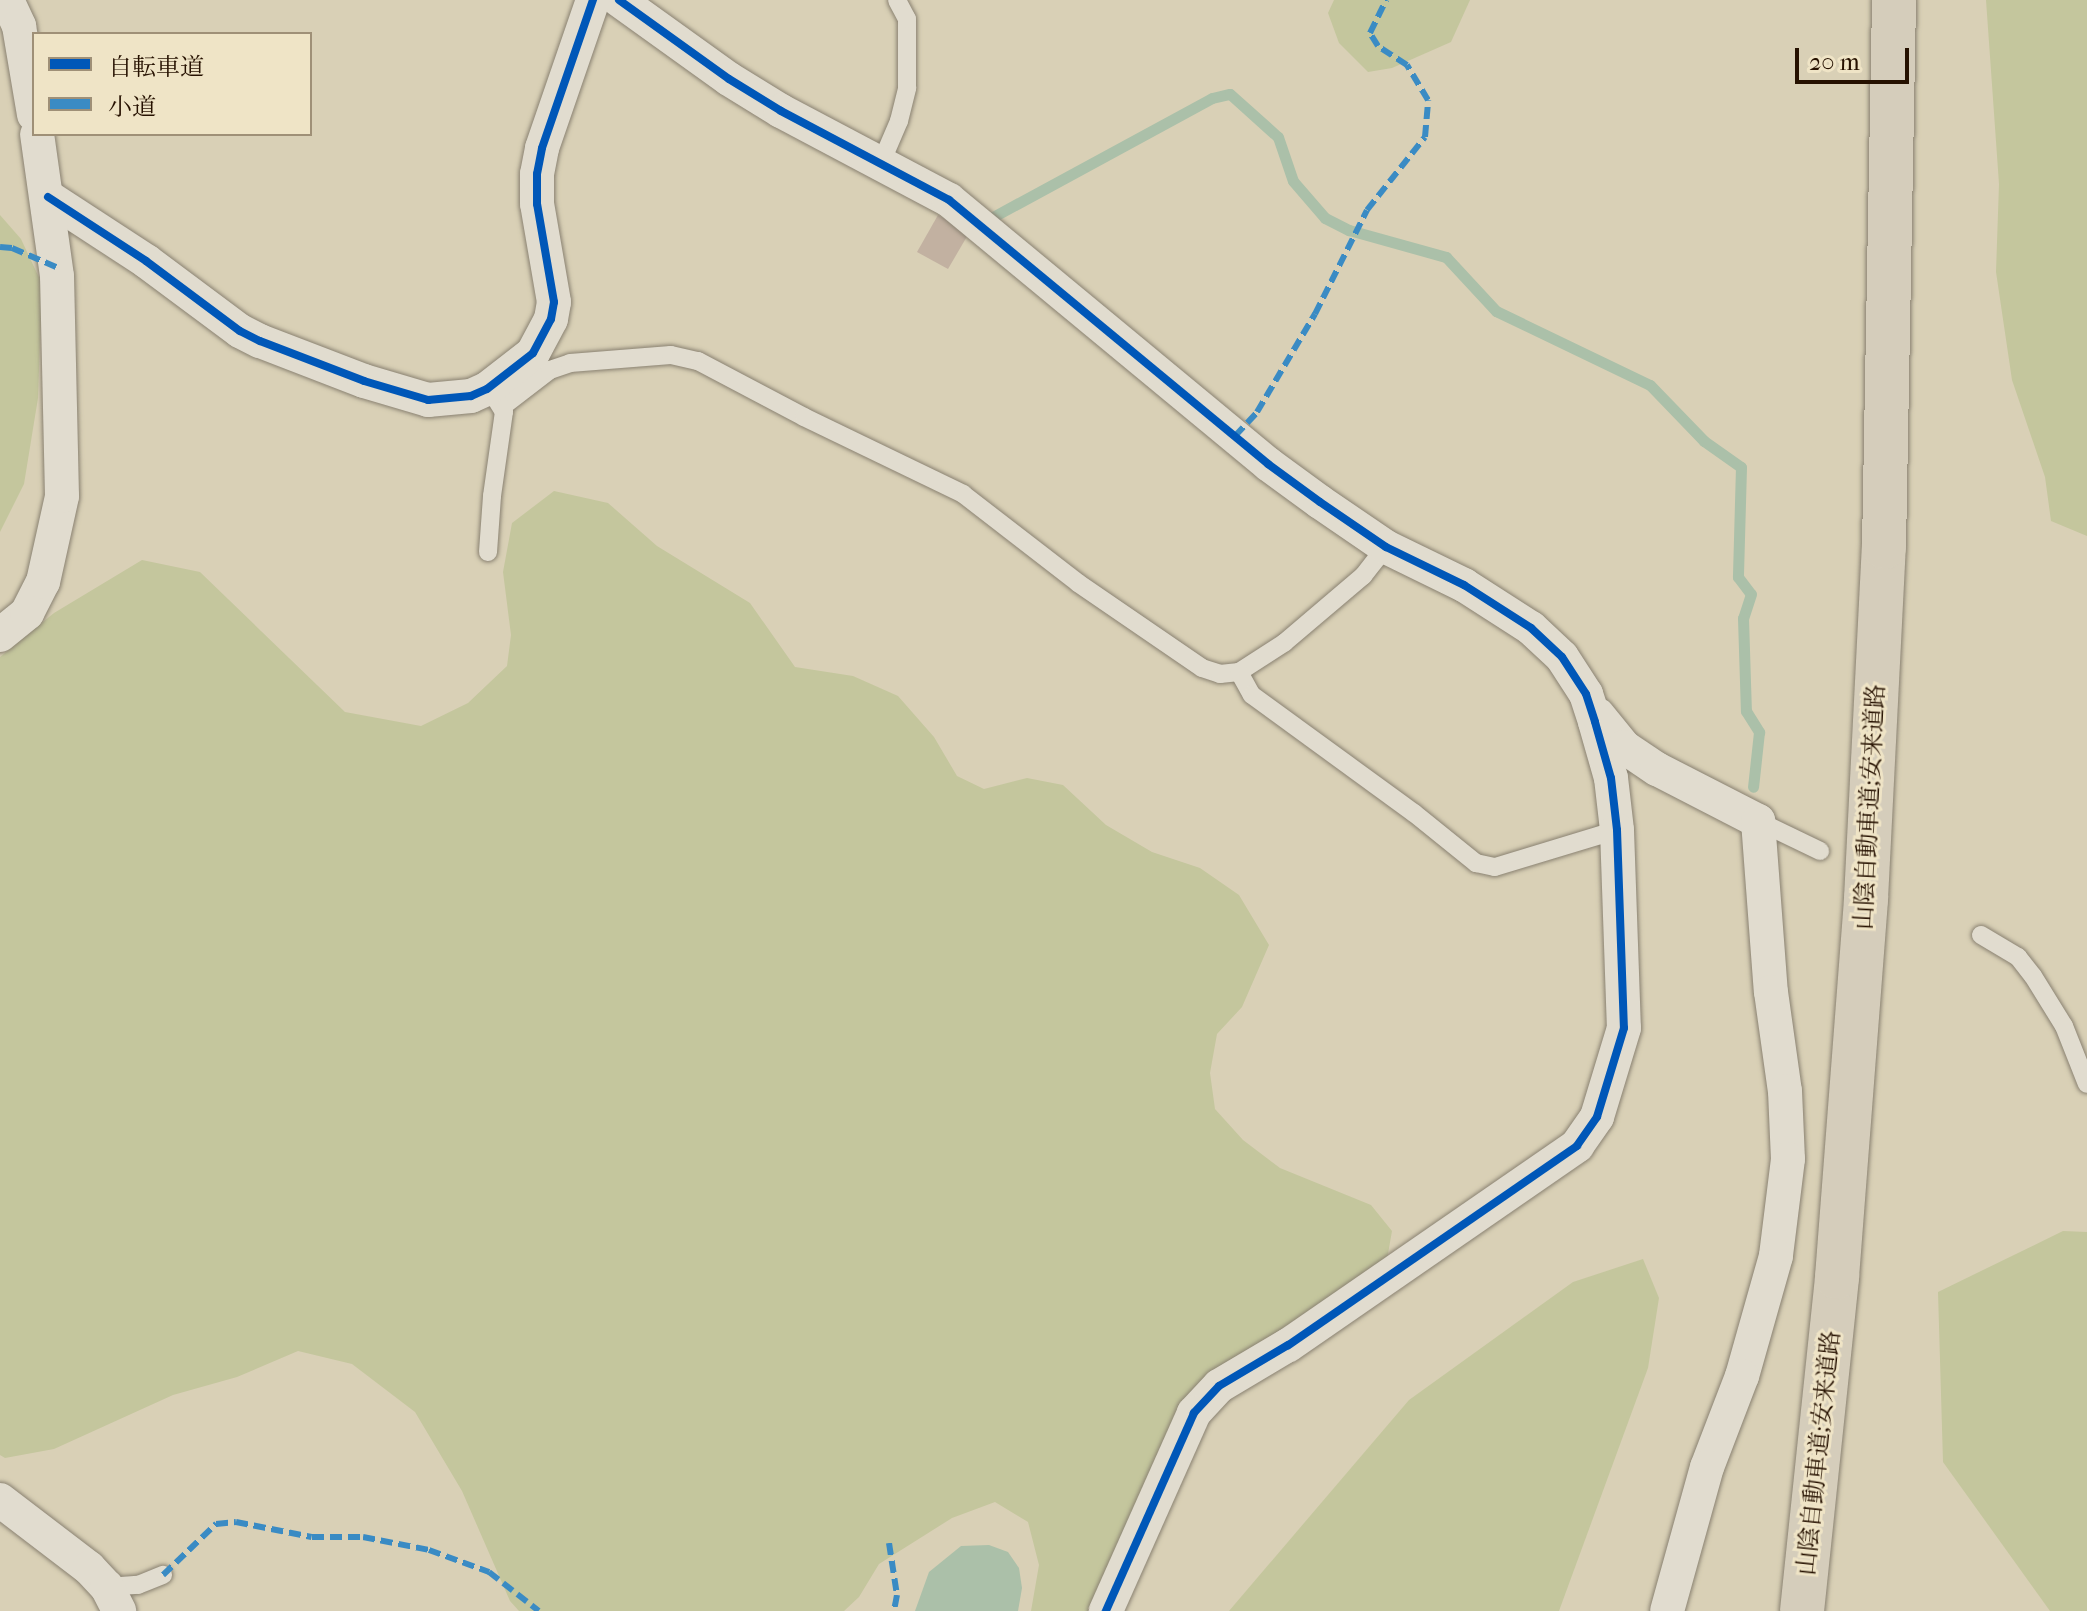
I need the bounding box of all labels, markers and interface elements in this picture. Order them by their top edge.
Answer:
legend [32,32,312,136]
scale bar [1799,32,1913,82]
text: 20 m [1809,48,1860,76]
text: 自転車道 [108,53,204,81]
text: 小道 [108,93,156,121]
street label: 山陰自動車道;安来道路 [1849,683,1891,931]
street label: 山陰自動車道;安来道路 [1792,1329,1846,1577]

